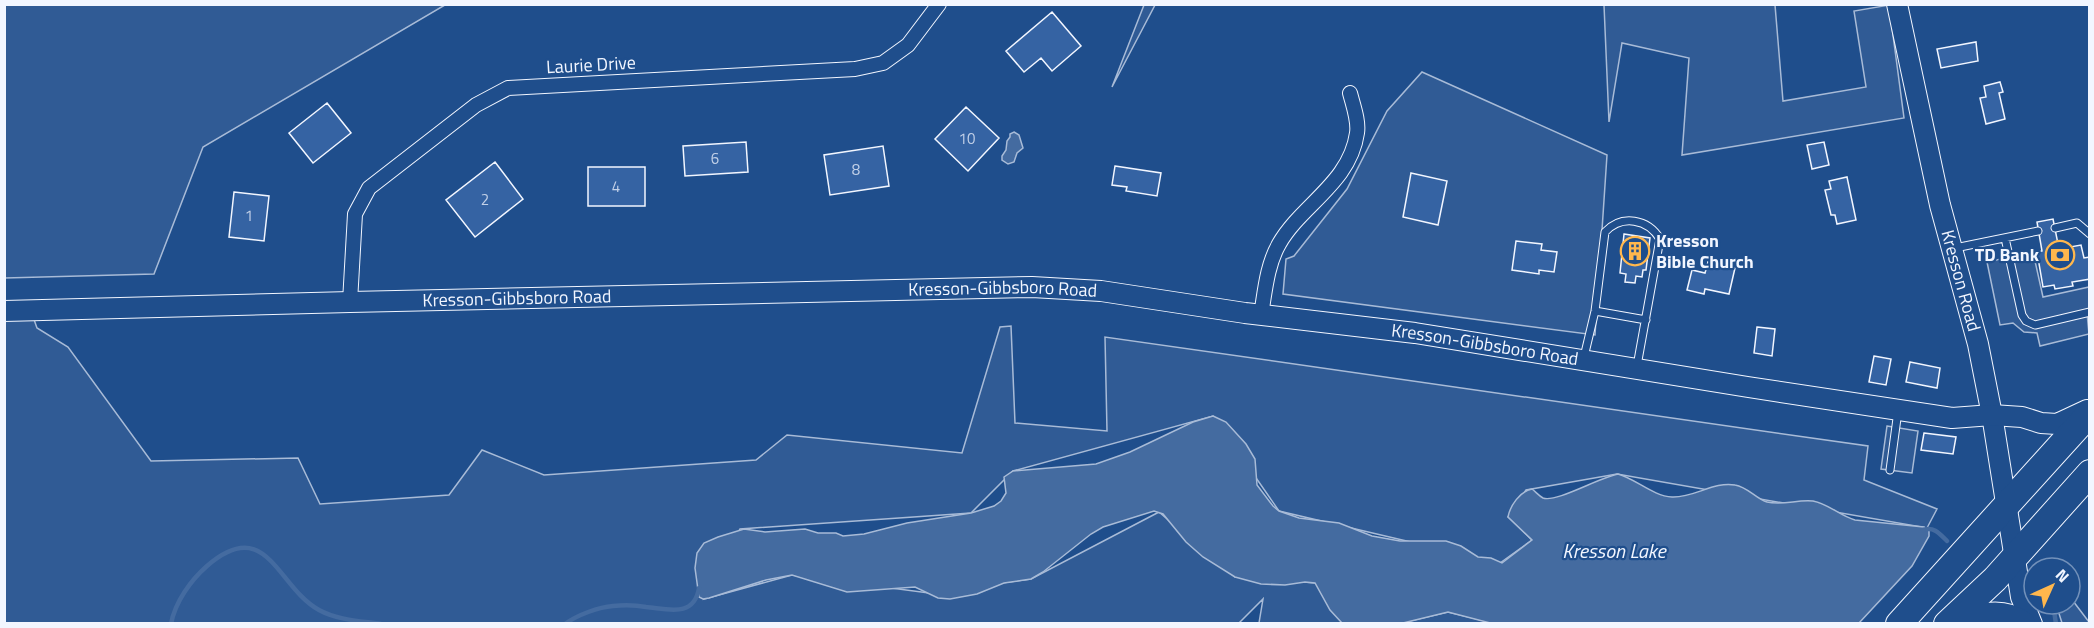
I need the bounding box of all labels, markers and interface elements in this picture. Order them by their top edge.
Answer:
street label: Laurie Drive [545,49,637,80]
house number: 10 [959,127,975,150]
house number: 6 [711,147,719,170]
house number: 8 [852,158,860,181]
house number: 4 [612,175,620,198]
house number: 2 [481,188,489,211]
house number: 1 [245,204,253,227]
place label: Kresson Bible Church [1656,227,1754,275]
street label: Kresson Road [1934,227,1988,334]
building icon: Kresson Bible Church [1619,235,1651,267]
bank icon: TD Bank [2044,239,2076,271]
place label: TD Bank [1975,241,2040,268]
street label: Kresson-Gibbsboro Road [908,273,1098,304]
street label: Kresson-Gibbsboro Road [422,282,612,313]
street label: Kresson-Gibbsboro Road [1390,316,1580,372]
water label: Kresson Lake [1562,535,1667,566]
north arrow [2022,556,2082,616]
text: N [2050,563,2075,588]

